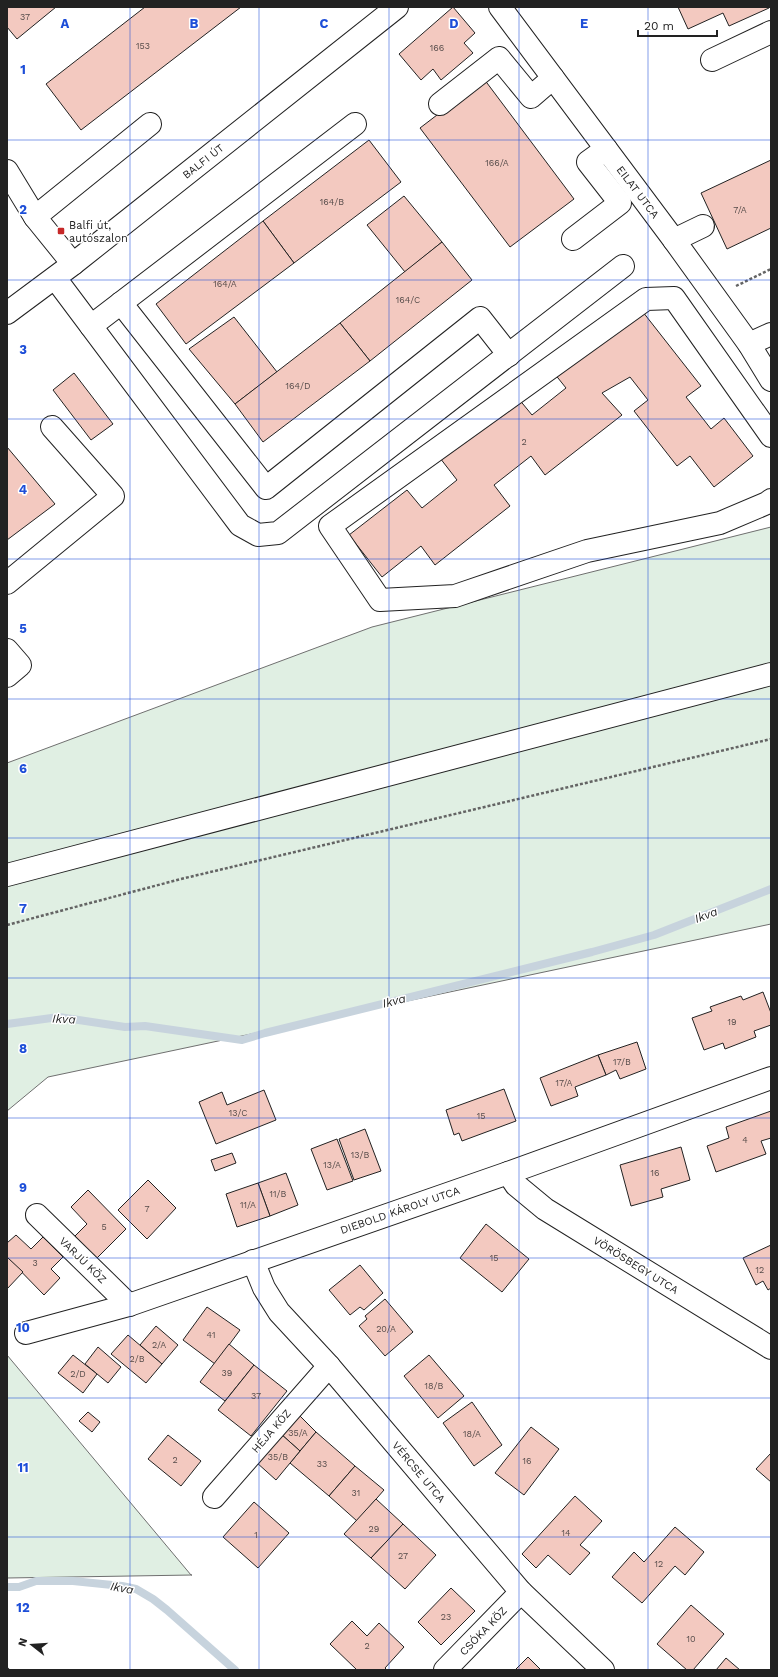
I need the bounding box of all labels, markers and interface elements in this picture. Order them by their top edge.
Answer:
house number: 37 [20,12,30,22]
scale bar [638,12,717,38]
text: A [61,16,70,31]
text: B [190,16,199,31]
text: C [320,16,329,31]
text: D [449,16,459,31]
text: E [580,16,588,31]
text: 20 m [644,19,674,33]
house number: 153 [136,41,150,51]
house number: 166 [430,43,444,53]
text: 1 [20,62,26,77]
street label: BALFI ÚT [179,140,227,182]
house number: 166/A [485,158,509,168]
street label: EILAT UTCA [614,164,662,221]
house number: 164/B [320,197,344,207]
text: 2 [19,202,27,217]
house number: 7/A [733,205,747,215]
place label: Balfi út, autószalon [69,219,128,245]
marker: Balfi út, autószalon [56,226,66,236]
house number: 164/A [213,279,237,289]
house number: 164/C [396,295,420,305]
text: 3 [19,342,27,357]
house number: 164/D [286,381,310,391]
house number: 2 [521,437,527,447]
text: 4 [19,482,28,497]
text: 5 [19,621,27,636]
text: 6 [19,761,27,776]
text: 7 [19,901,27,916]
water label: Ikva [693,904,720,926]
water label: Ikva [381,991,408,1011]
water label: Ikva [52,1012,77,1026]
house number: 19 [727,1017,737,1027]
text: 8 [19,1041,27,1056]
house number: 17/B [613,1057,631,1067]
house number: 17/A [555,1078,573,1088]
house number: 13/C [229,1108,247,1118]
house number: 15 [477,1111,485,1121]
house number: 4 [742,1135,748,1145]
house number: 13/B [351,1150,369,1160]
house number: 13/A [323,1160,341,1170]
house number: 16 [651,1168,659,1178]
text: 9 [19,1180,27,1195]
street label: DIEBOLD KÁROLY UTCA [338,1183,462,1237]
house number: 11/B [270,1189,287,1199]
house number: 11/A [240,1200,256,1210]
house number: 7 [144,1204,150,1214]
house number: 5 [101,1222,107,1232]
street label: VÖRÖSBEGY UTCA [591,1233,681,1297]
street label: VARJÚ KÖZ [56,1234,110,1286]
house number: 15 [490,1253,498,1263]
house number: 3 [32,1258,38,1268]
house number: 12 [756,1265,764,1275]
text: 10 [16,1320,30,1335]
house number: 20/A [376,1324,396,1334]
house number: 41 [207,1330,215,1340]
house number: 2/A [152,1340,166,1350]
house number: 2/B [129,1354,145,1364]
house number: 39 [222,1368,232,1378]
house number: 2/D [70,1369,86,1379]
house number: 18/B [425,1381,444,1391]
house number: 37 [251,1391,261,1401]
street label: HÉJA KÖZ [248,1406,294,1456]
house number: 35/A [288,1428,308,1438]
house number: 18/A [463,1429,481,1439]
street label: VÉRCSE UTCA [389,1438,449,1506]
house number: 35/B [268,1452,288,1462]
house number: 2 [172,1455,178,1465]
house number: 16 [523,1456,531,1466]
house number: 33 [317,1459,327,1469]
text: 11 [17,1460,29,1475]
house number: 31 [352,1488,360,1498]
house number: 29 [369,1524,379,1534]
house number: 14 [561,1528,571,1538]
house number: 1 [254,1530,258,1540]
house number: 27 [398,1551,408,1561]
house number: 12 [655,1559,663,1569]
water label: Ikva [109,1579,135,1597]
text: 12 [16,1600,30,1615]
street label: CSÓKA KÖZ [456,1604,510,1658]
house number: 23 [441,1612,451,1622]
north arrow [12,1625,52,1665]
house number: 10 [686,1634,696,1644]
text: N [16,1636,30,1648]
house number: 2 [364,1641,370,1651]

